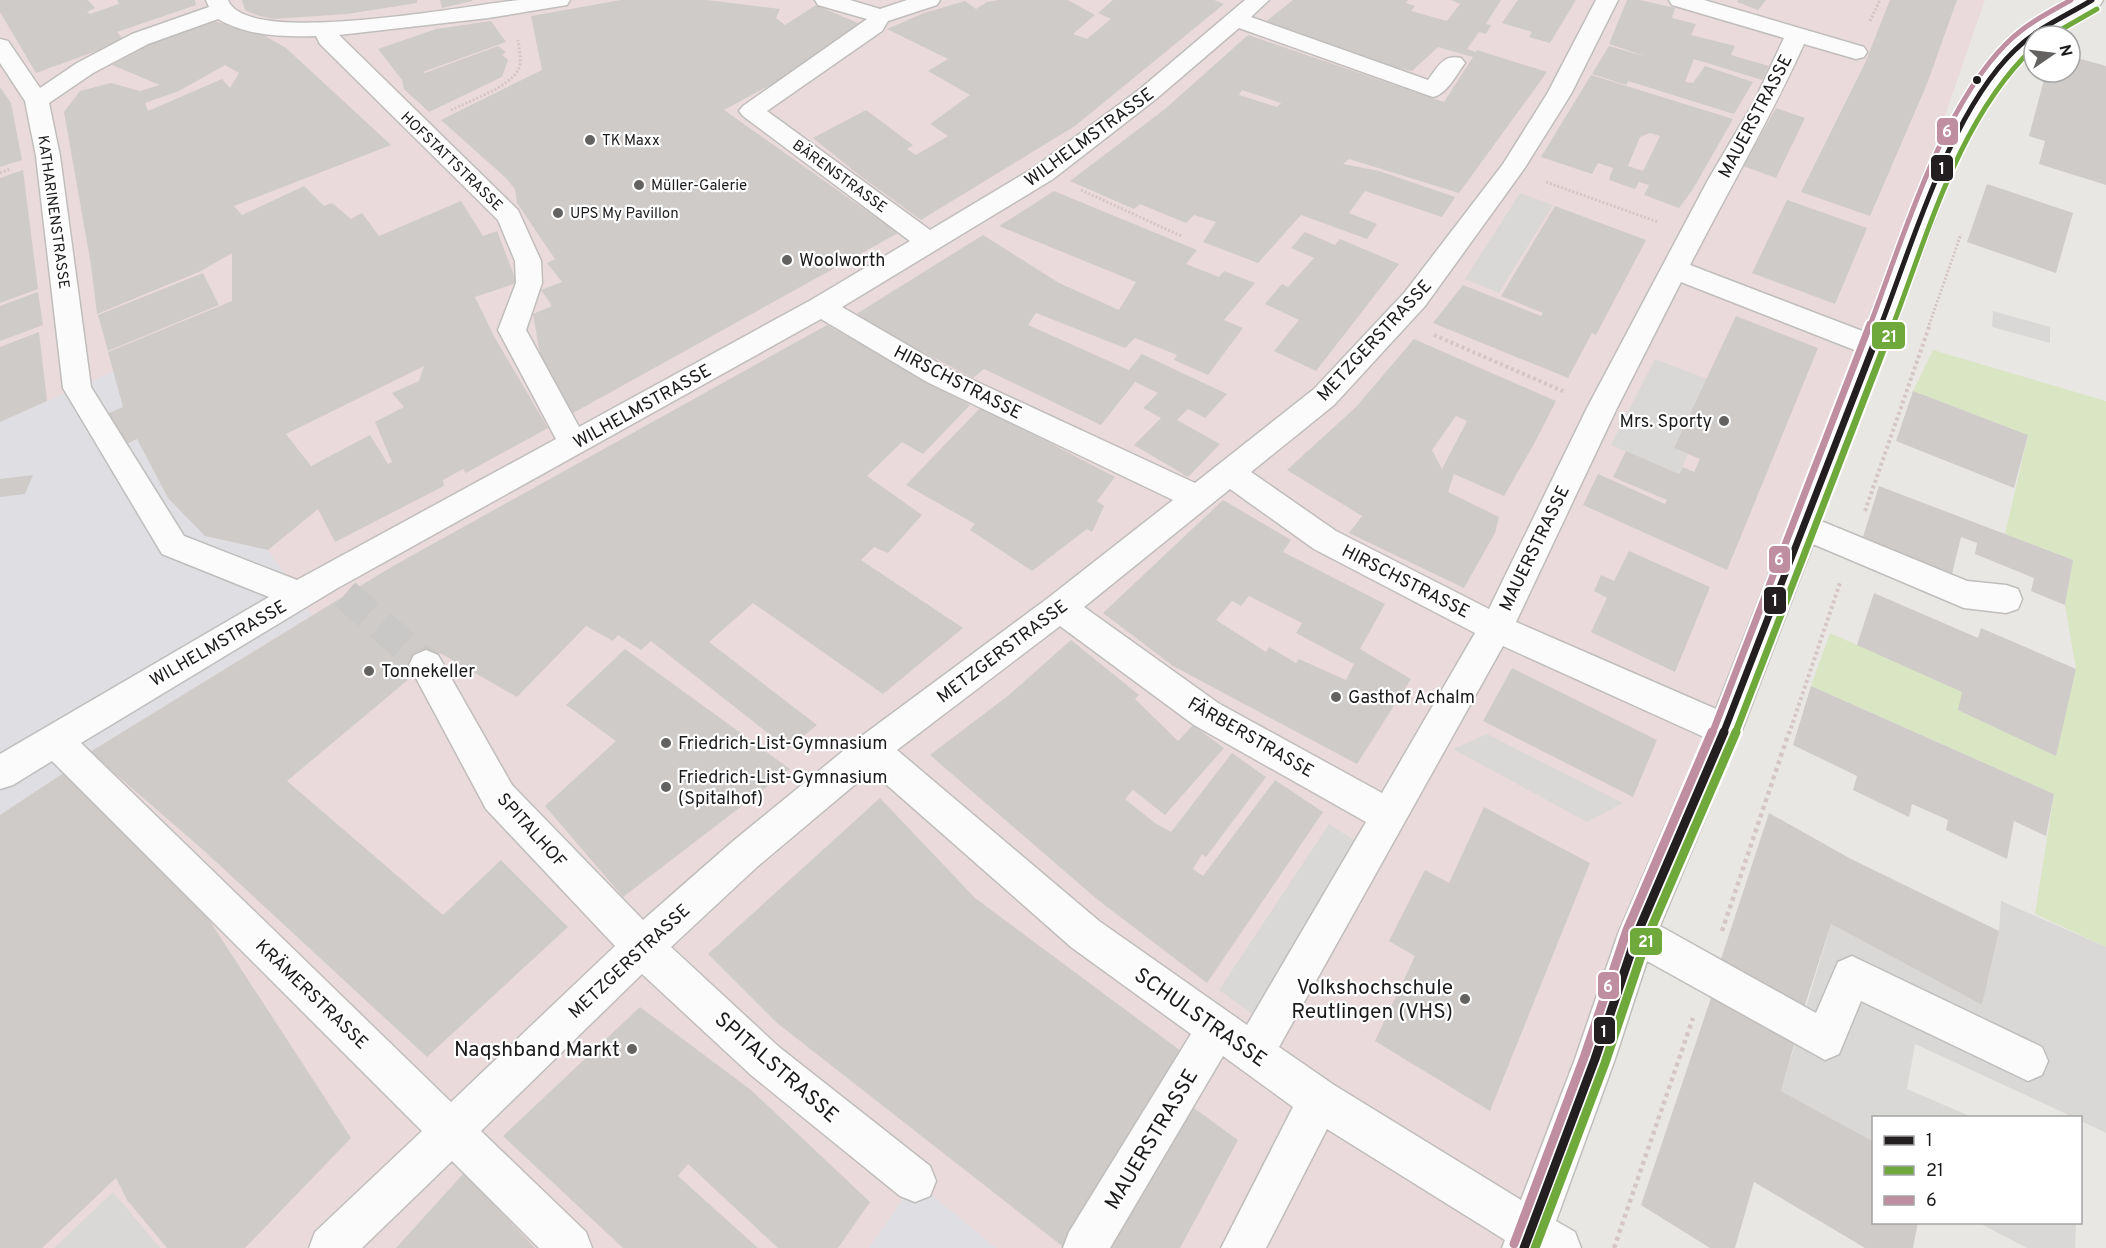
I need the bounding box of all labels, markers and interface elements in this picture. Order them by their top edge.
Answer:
north arrow [2022,24,2082,84]
text: N [2054,43,2076,59]
street label: MAUERSTRASSE [1714,51,1799,183]
unlabelled marker [1971,74,1983,86]
street label: WILHELMSTRASSE [1021,84,1159,193]
street label: HOFSTATTSTRASSE [396,108,506,216]
line badge: 6 [1936,117,1959,146]
text: 6 [1942,123,1952,143]
place label: TK Maxx [602,132,660,151]
marker: TK Maxx [583,133,597,147]
street label: KATHARINENSTRASSE [32,134,73,290]
street label: BÄRENSTRASSE [788,136,891,218]
line badge: 1 [1930,154,1954,182]
text: 1 [1939,160,1945,180]
place label: Müller-Galerie [651,177,747,196]
marker: Müller-Galerie [632,178,646,192]
place label: UPS My Pavillon [570,205,679,224]
marker: UPS My Pavillon [551,206,565,220]
place label: Woolworth [799,250,885,273]
marker: Woolworth [780,253,794,267]
street label: METZGERSTRASSE [1313,275,1437,407]
line badge: 21 [1871,321,1906,350]
text: 21 [1881,328,1897,348]
street label: HIRSCHSTRASSE [889,341,1025,426]
street label: WILHELMSTRASSE [570,360,716,455]
place label: Mrs. Sporty [1620,411,1712,434]
marker: Mrs. Sporty [1717,414,1731,428]
street label: MAUERSTRASSE [1495,482,1576,615]
street label: HIRSCHSTRASSE [1337,540,1473,625]
line badge: 6 [1768,545,1791,574]
text: 6 [1774,551,1784,571]
line badge: 1 [1763,586,1787,615]
text: 1 [1772,592,1778,612]
street label: METZGERSTRASSE [933,595,1073,709]
street label: WILHELMSTRASSE [146,596,291,693]
place label: Tonnekeller [381,661,475,684]
marker: Tonnekeller [362,664,376,678]
place label: Gasthof Achalm [1348,687,1475,710]
marker: Gasthof Achalm [1329,690,1343,704]
street label: FÄRBERSTRASSE [1183,691,1319,784]
place label: Friedrich-List-Gymnasium [678,733,887,756]
marker: Friedrich-List-Gymnasium [659,736,673,750]
place label: Friedrich-List-Gymnasium (Spitalhof) [678,767,887,811]
marker: Friedrich-List-Gymnasium (Spitalhof) [659,780,673,794]
street label: SPITALHOF [491,789,571,873]
street label: METZGERSTRASSE [564,900,696,1024]
line badge: 21 [1629,927,1663,956]
text: 21 [1638,933,1654,953]
street label: KRÄMERSTRASSE [250,934,374,1055]
street label: SCHULSTRASSE [1128,962,1272,1074]
line badge: 6 [1597,971,1620,1000]
place label: Volkshochschule Reutlingen (VHS) [1291,975,1453,1026]
text: 6 [1603,978,1613,998]
marker: Volkshochschule Reutlingen (VHS) [1458,992,1472,1006]
street label: SPITALSTRASSE [708,1007,844,1130]
line badge: 1 [1593,1016,1616,1045]
text: 1 [1601,1023,1607,1043]
place label: Naqshband Markt [454,1037,620,1064]
marker: Naqshband Markt [625,1042,639,1056]
street label: MAUERSTRASSE [1100,1064,1205,1215]
legend [1872,1116,2082,1224]
text: 1 [1926,1130,1933,1153]
text: 21 [1926,1160,1944,1183]
text: 6 [1926,1190,1937,1213]

